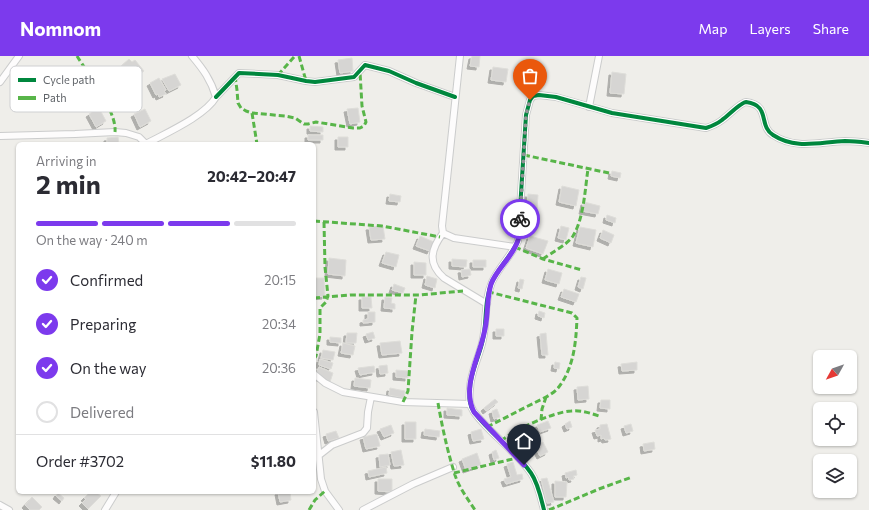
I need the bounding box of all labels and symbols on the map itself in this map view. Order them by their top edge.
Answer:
pin [513,59,547,100]
legend [10,66,142,112]
text: Cycle path [43,73,95,86]
text: Path [43,91,66,104]
courier [500,199,540,239]
north arrow [813,350,857,394]
pin [507,424,541,465]

